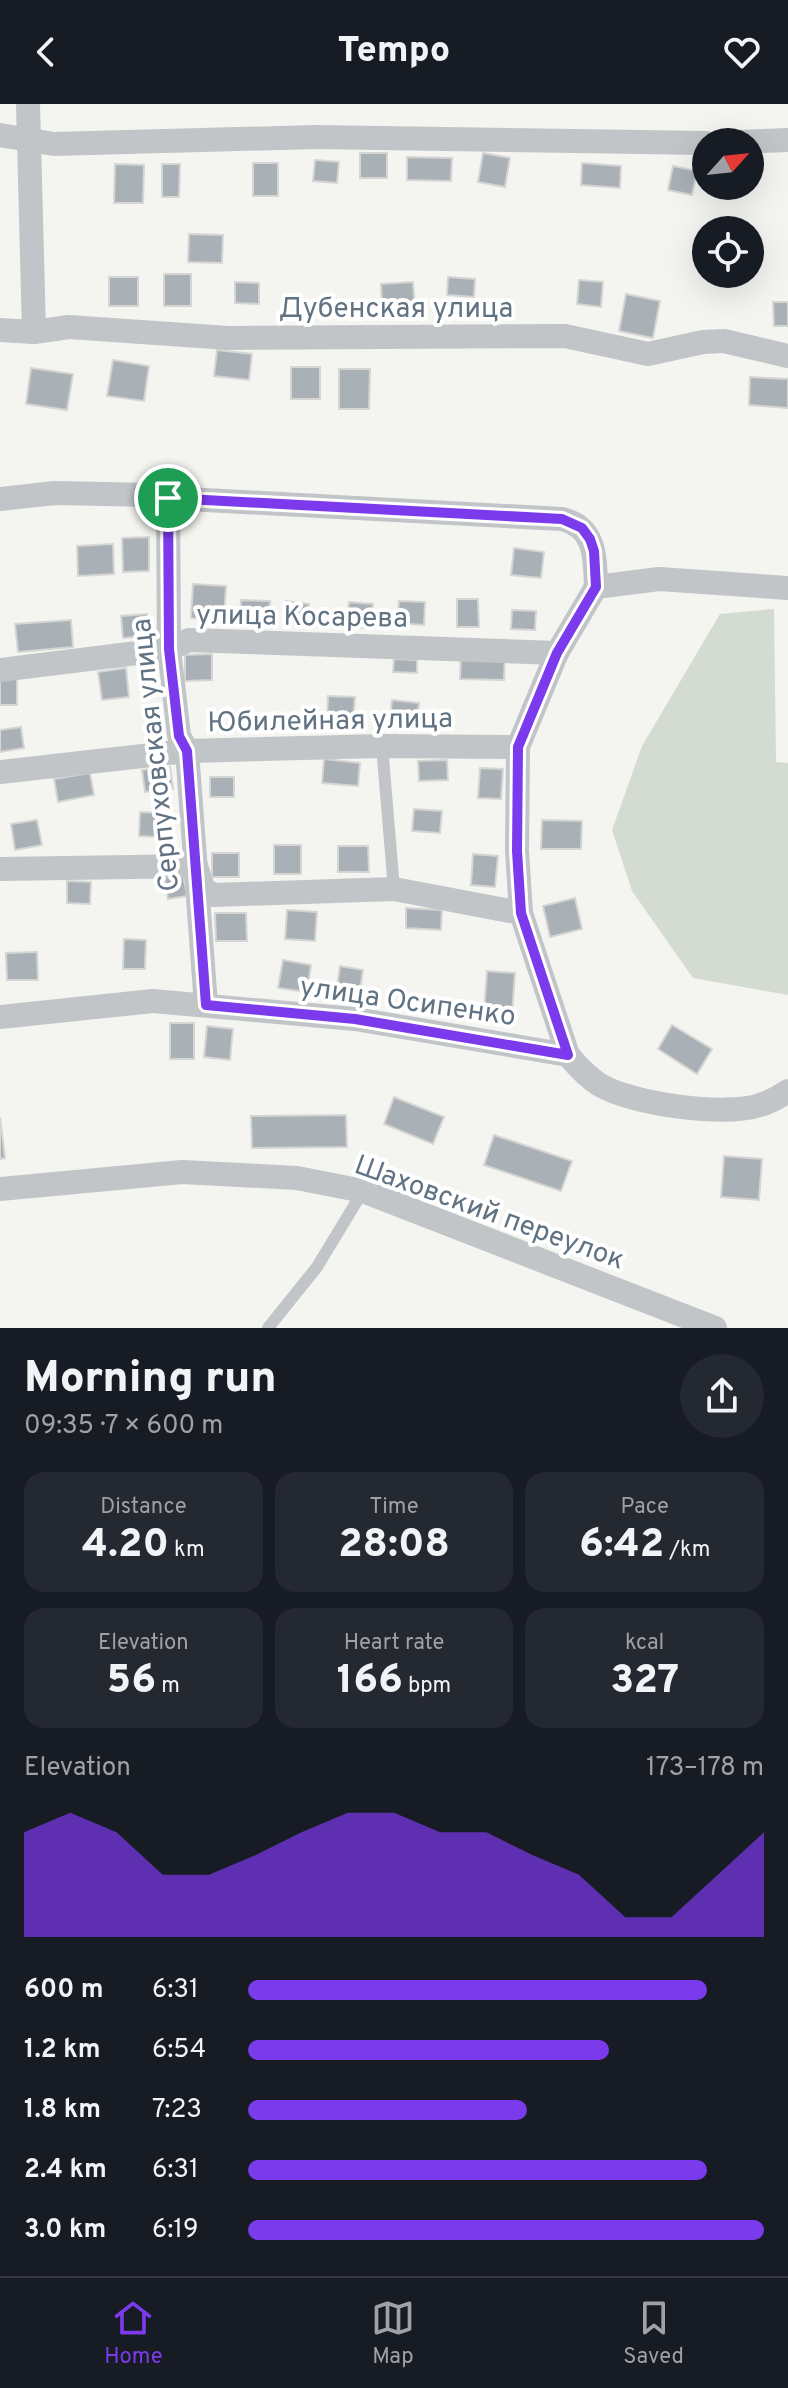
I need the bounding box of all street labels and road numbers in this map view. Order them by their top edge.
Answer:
street label: Дубенская улица [279,292,513,328]
street label: улица Косарева [196,598,408,638]
street label: Серпуховская улица [125,616,189,893]
street label: Юбилейная улица [207,702,453,742]
street label: улица Осипенко [297,970,518,1036]
street label: Шаховский переулок [349,1148,629,1279]

